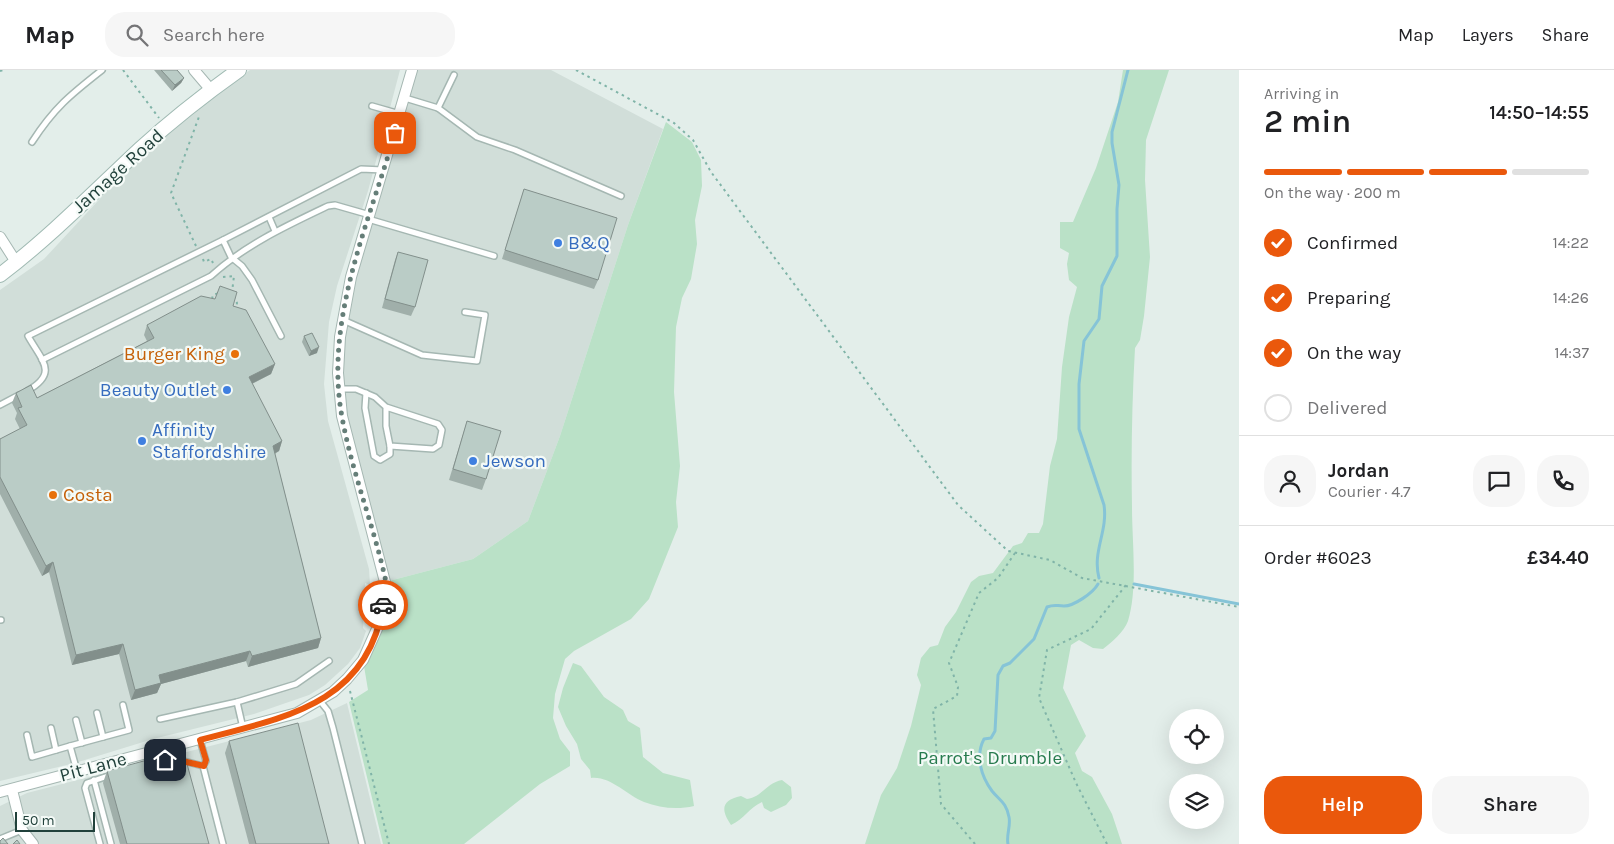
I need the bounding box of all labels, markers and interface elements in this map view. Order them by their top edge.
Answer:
search box [105,12,455,57]
text: Map [25,21,75,49]
icon: search [123,21,151,49]
text: Search here [163,24,265,46]
text: Map [1398,24,1434,46]
text: Layers [1462,24,1514,46]
text: Share [1542,24,1589,46]
text: Arriving in [1264,84,1339,103]
text: 14:50–14:55 [1489,102,1589,124]
text: 2 min [1264,103,1351,140]
pin [374,112,416,154]
icon: bag [381,119,409,147]
street label: Jamage Road [68,124,168,218]
text: On the way · 200 m [1264,183,1401,202]
icon: check [1264,229,1292,257]
place label: B&Q [568,232,610,254]
text: Confirmed [1307,232,1398,254]
text: 14:22 [1553,233,1589,252]
marker: B&Q [552,237,564,249]
icon: check [1264,284,1292,312]
text: Preparing [1307,287,1390,309]
text: 14:26 [1553,288,1589,307]
icon: check [1264,339,1292,367]
text: On the way [1307,342,1401,364]
place label: Burger King [124,343,225,365]
text: 14:37 [1554,343,1589,362]
marker: Burger King [229,348,241,360]
place label: Beauty Outlet [100,379,217,401]
marker: Beauty Outlet [221,384,233,396]
text: Delivered [1307,397,1387,419]
place label: Affinity Staffordshire [152,419,266,463]
marker: Affinity Staffordshire [136,435,148,447]
place label: Jewson [483,450,546,472]
marker: Jewson [467,455,479,467]
button: person [1264,455,1316,507]
button: chat [1473,455,1525,507]
button: phone [1537,455,1589,507]
text: Jordan [1328,460,1389,482]
text: Courier · 4.7 [1328,482,1411,501]
place label: Costa [63,484,113,506]
marker: Costa [47,489,59,501]
text: Order #6023 [1264,547,1372,569]
text: £34.40 [1527,547,1589,569]
courier [358,580,408,630]
icon: car [369,591,397,619]
map controls [1169,709,1224,829]
button: locate [1169,709,1224,764]
pin [144,739,186,781]
icon: home [151,746,179,774]
park label: Parrot's Drumble [918,747,1062,769]
street label: Pit Lane [57,748,129,786]
button: layers [1169,774,1224,829]
button: Help [1264,776,1422,834]
button: Share [1432,776,1589,834]
scale bar [15,809,95,832]
text: 50 m [22,812,55,829]

